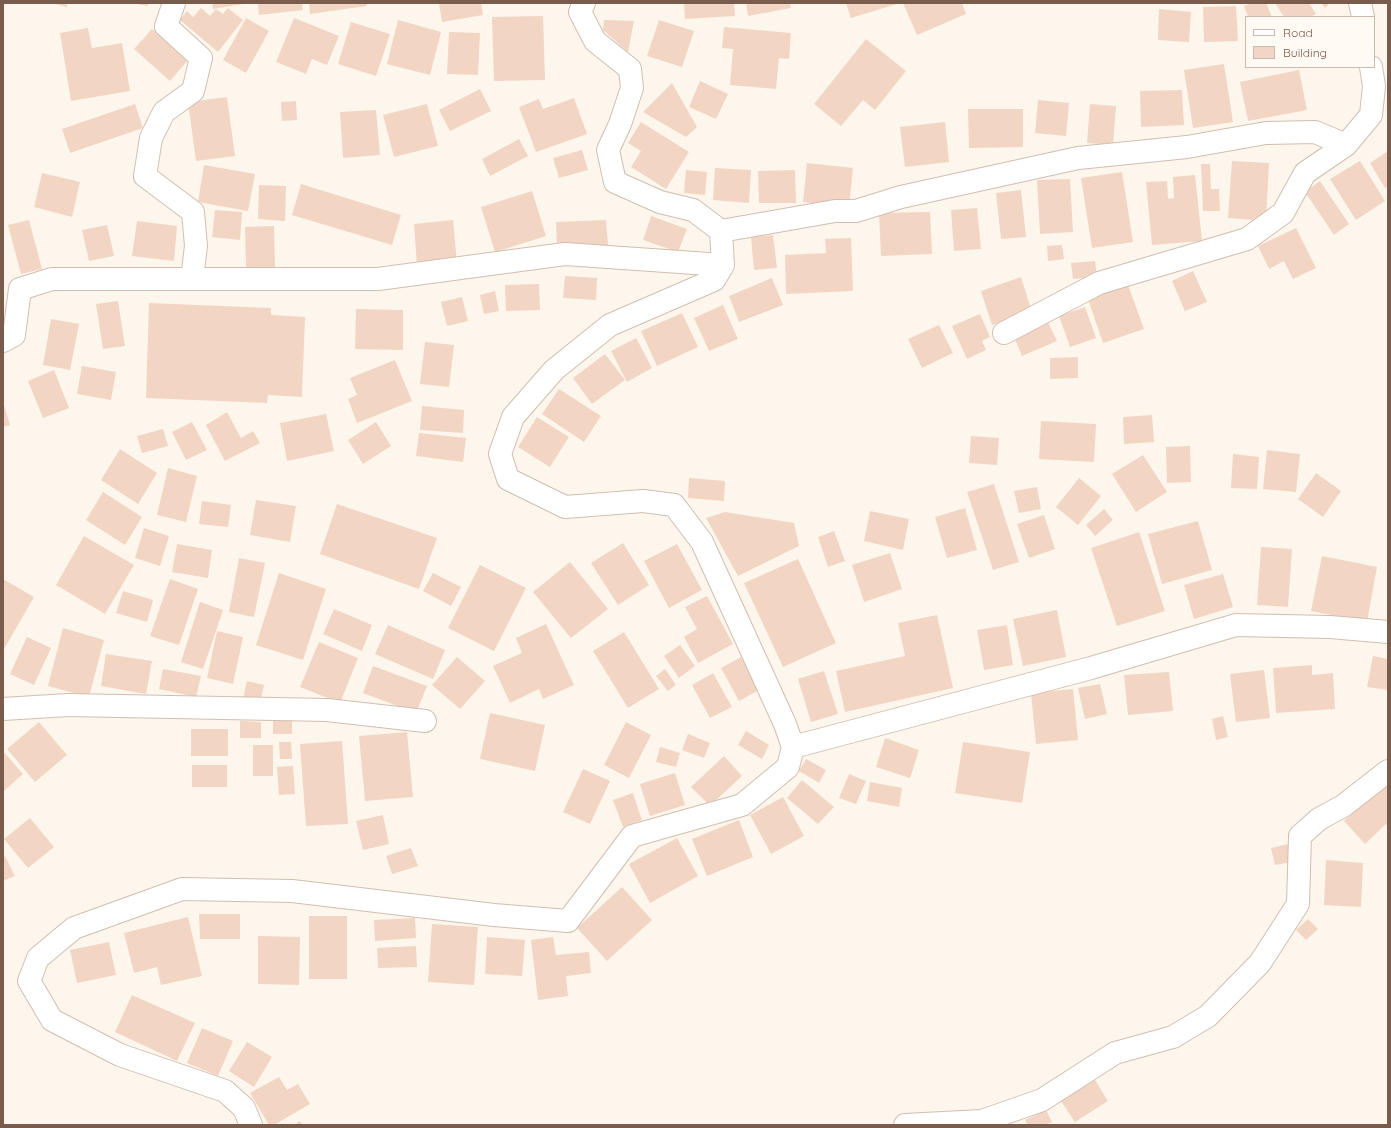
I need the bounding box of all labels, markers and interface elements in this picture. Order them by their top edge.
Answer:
legend [1245,16,1375,68]
text: Road [1283,25,1313,40]
text: Building [1283,45,1327,60]

